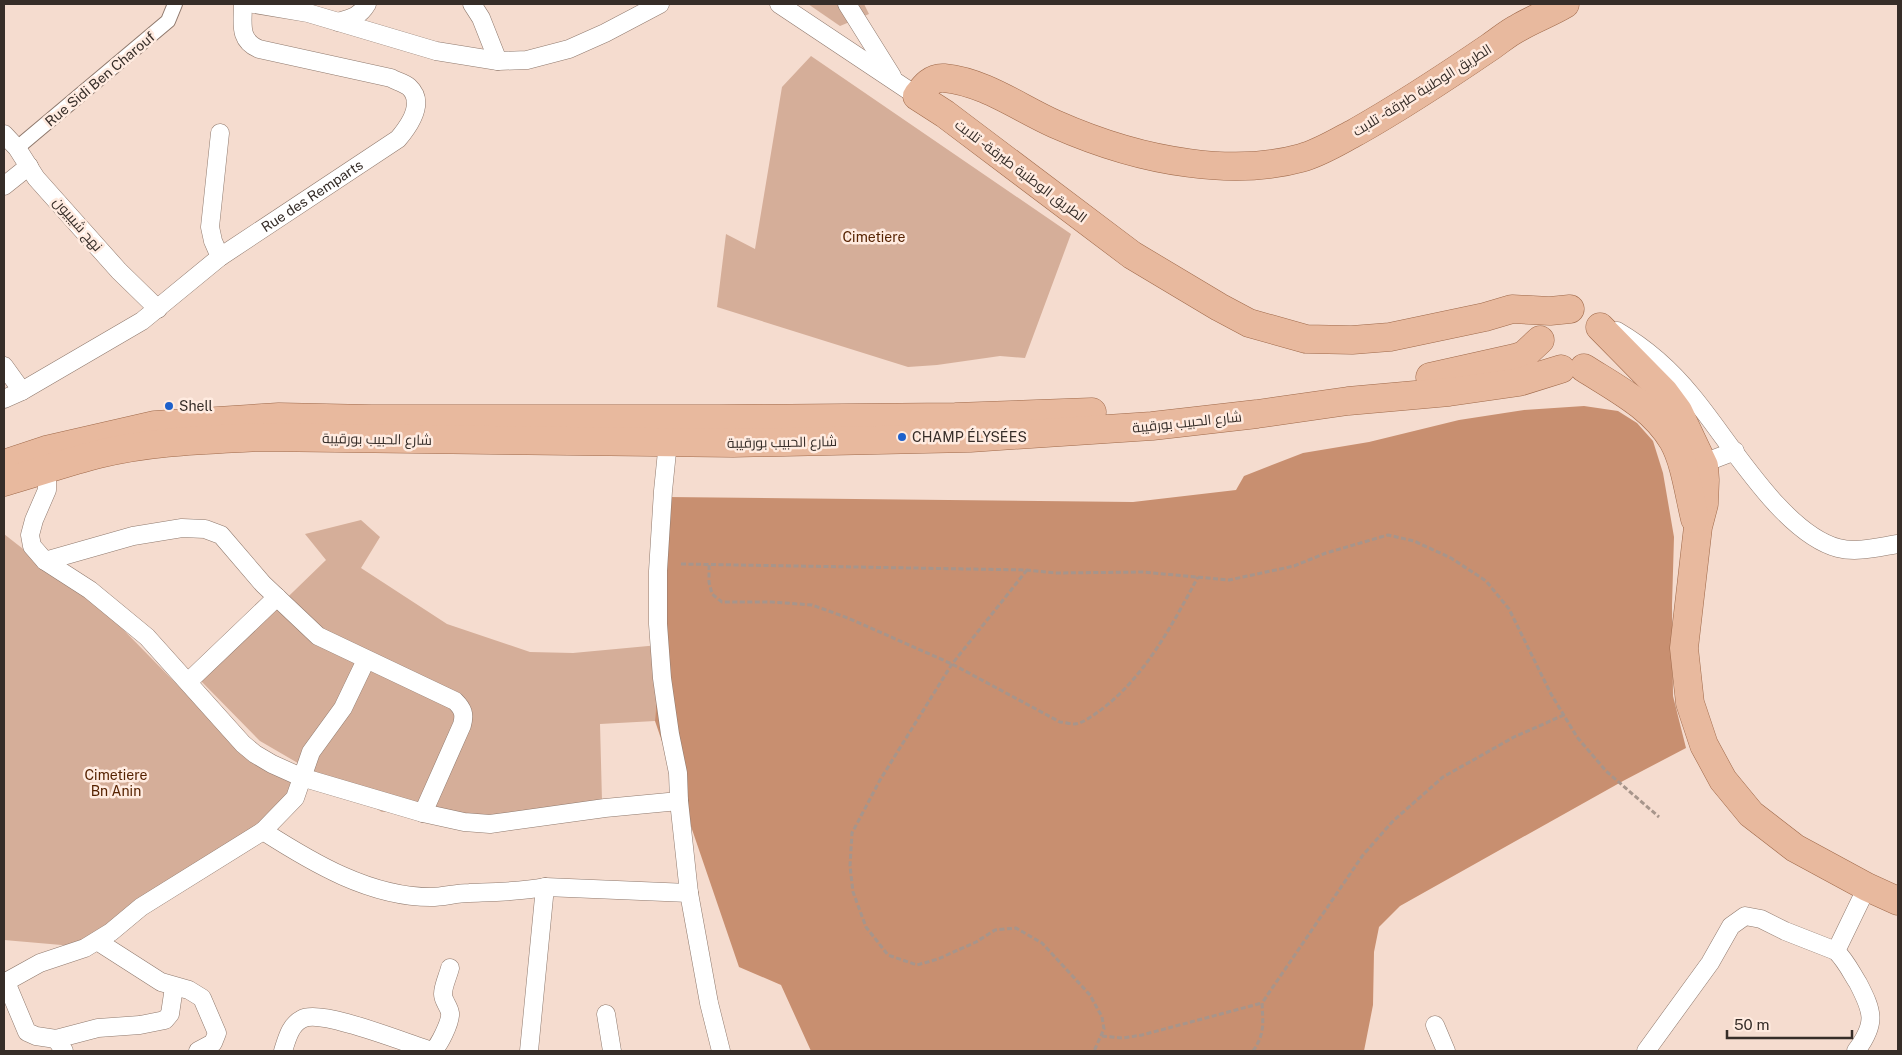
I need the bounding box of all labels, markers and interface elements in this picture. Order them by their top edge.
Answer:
street label: Rue Sidi Ben Charouf [42,28,158,130]
street label: الطريق الوطنية طبرقة - تلابت [1350,41,1495,140]
street label: الطريق الوطنية طبرقة - تلابت [951,116,1090,227]
street label: Rue des Remparts [258,157,366,235]
street label: نهج شيبيون [49,194,106,255]
park label: Cimetiere [842,229,906,245]
place label: Shell [179,398,213,414]
marker: Shell [163,400,175,412]
street label: شارع الحبيب بورقيبة [1131,408,1243,437]
place label: CHAMP ÉLYSÉES [912,428,1027,445]
street label: شارع الحبيب بورقيبة [322,430,432,449]
marker: CHAMP ÉLYSÉES [896,431,908,443]
street label: شارع الحبيب بورقيبة [727,433,837,452]
park label: Cimetiere Bn Anin [84,767,148,799]
scale bar [1727,1008,1852,1040]
text: 50 m [1734,1016,1769,1033]

